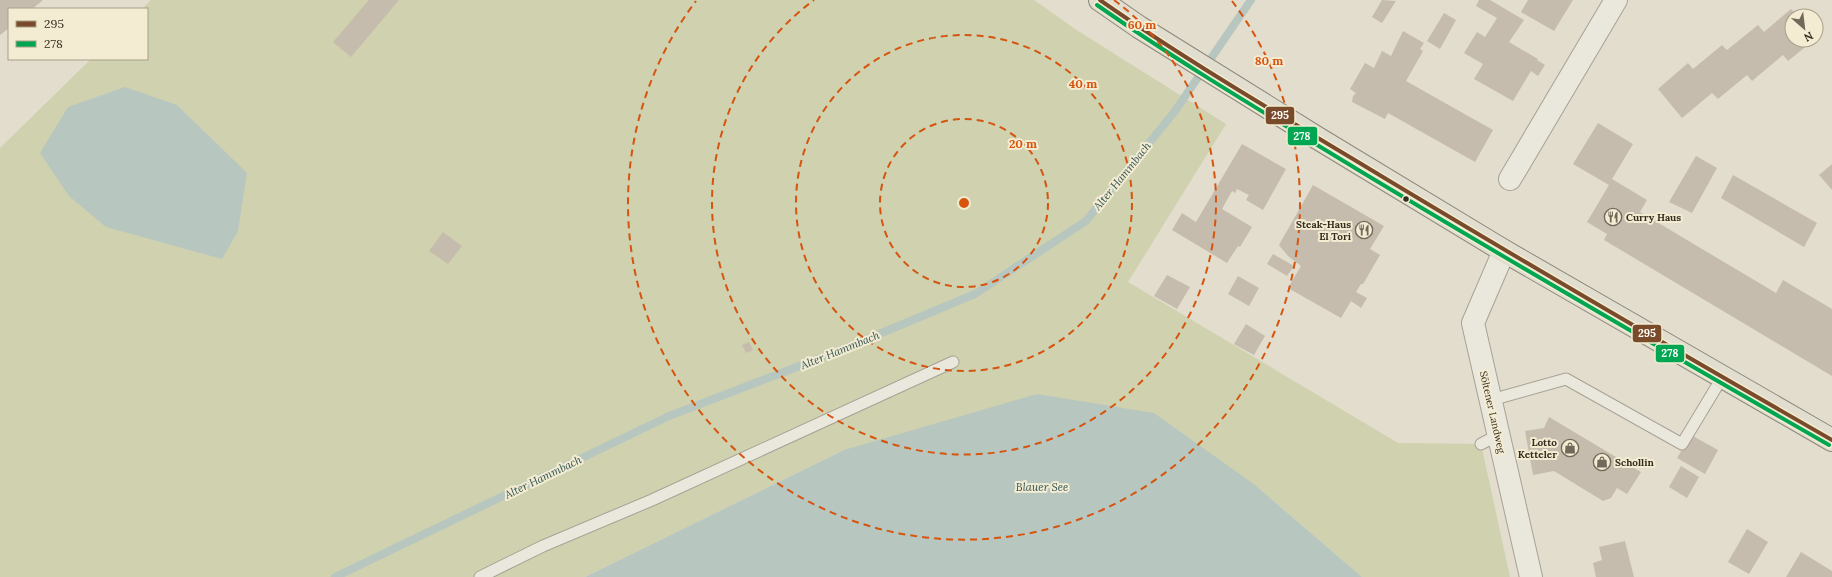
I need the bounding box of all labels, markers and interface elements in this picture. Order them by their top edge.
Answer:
legend [8,8,148,60]
north arrow [1784,8,1824,48]
text: 295 [44,16,64,31]
text: 60 m [1128,17,1156,32]
text: N [1801,29,1816,45]
text: 278 [44,36,63,51]
text: 80 m [1255,53,1283,68]
text: 40 m [1069,76,1097,91]
line badge: 295 [1265,106,1295,125]
text: 295 [1271,108,1289,122]
line badge: 278 [1287,126,1318,146]
text: 278 [1293,129,1311,143]
text: 20 m [1009,136,1037,151]
water label: Alter Hammbach [1090,138,1154,214]
unlabelled marker [1401,194,1411,204]
centre of rings [957,196,971,210]
restaurant icon: Curry Haus [1603,207,1623,227]
place label: Curry Haus [1626,211,1681,224]
place label: Steak-Haus El Tori [1296,218,1352,243]
restaurant icon: Steak-Haus El Tori [1354,220,1374,240]
line badge: 295 [1632,324,1662,343]
text: 295 [1638,326,1656,340]
water label: Alter Hammbach [798,328,882,373]
line badge: 278 [1655,344,1685,363]
text: 278 [1661,346,1679,360]
street label: Söltener Landweg [1477,370,1508,455]
place label: Lotto Ketteler [1518,436,1557,461]
shop icon: Lotto Ketteler [1560,438,1580,458]
water label: Alter Hammbach [501,452,584,502]
shop icon: Schollin [1592,452,1612,472]
place label: Schollin [1615,456,1655,469]
water label: Blauer See [1016,480,1068,494]

